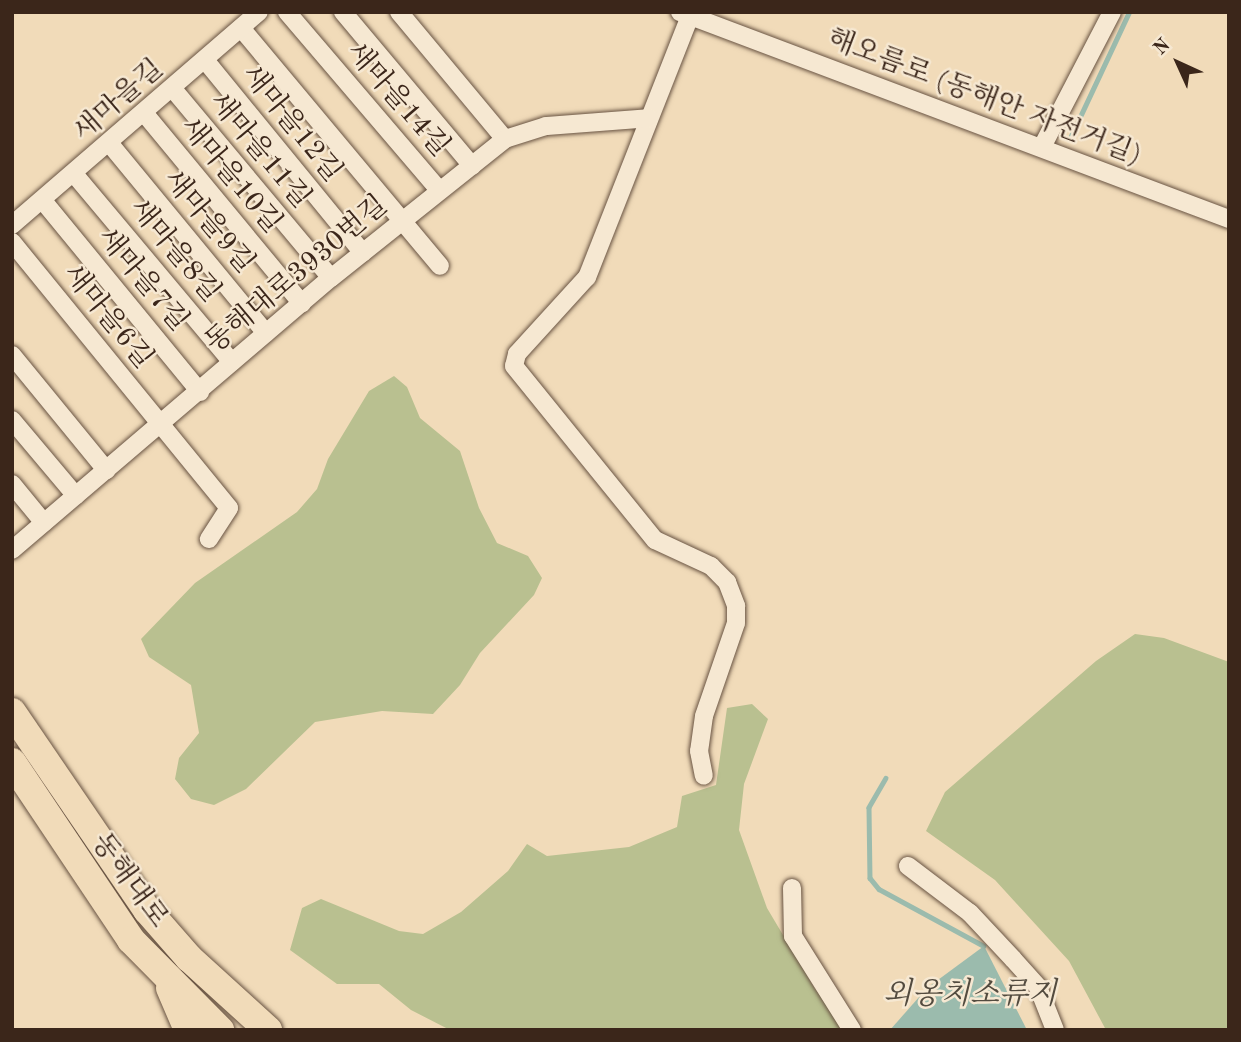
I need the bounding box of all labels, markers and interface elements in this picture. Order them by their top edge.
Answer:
street label: 해오름로 (동해안 자전거길) [822,22,1146,174]
north arrow [1143,28,1213,98]
street label: 새마을14길 [338,36,456,164]
text: N [1151,36,1175,60]
street label: 새마을길 [67,53,171,149]
street label: 새마을12길 [234,59,348,189]
street label: 새마을11길 [201,86,317,216]
street label: 새마을10길 [172,111,288,241]
street label: 새마을9길 [155,164,261,280]
street label: 동해대로3930번길 [199,189,395,361]
street label: 새마을8길 [121,193,227,309]
street label: 새마을7길 [89,222,195,338]
street label: 새마을6길 [55,258,159,376]
street label: 동해대로 [84,827,174,935]
water label: 외옹치소류지 [883,977,1057,1013]

